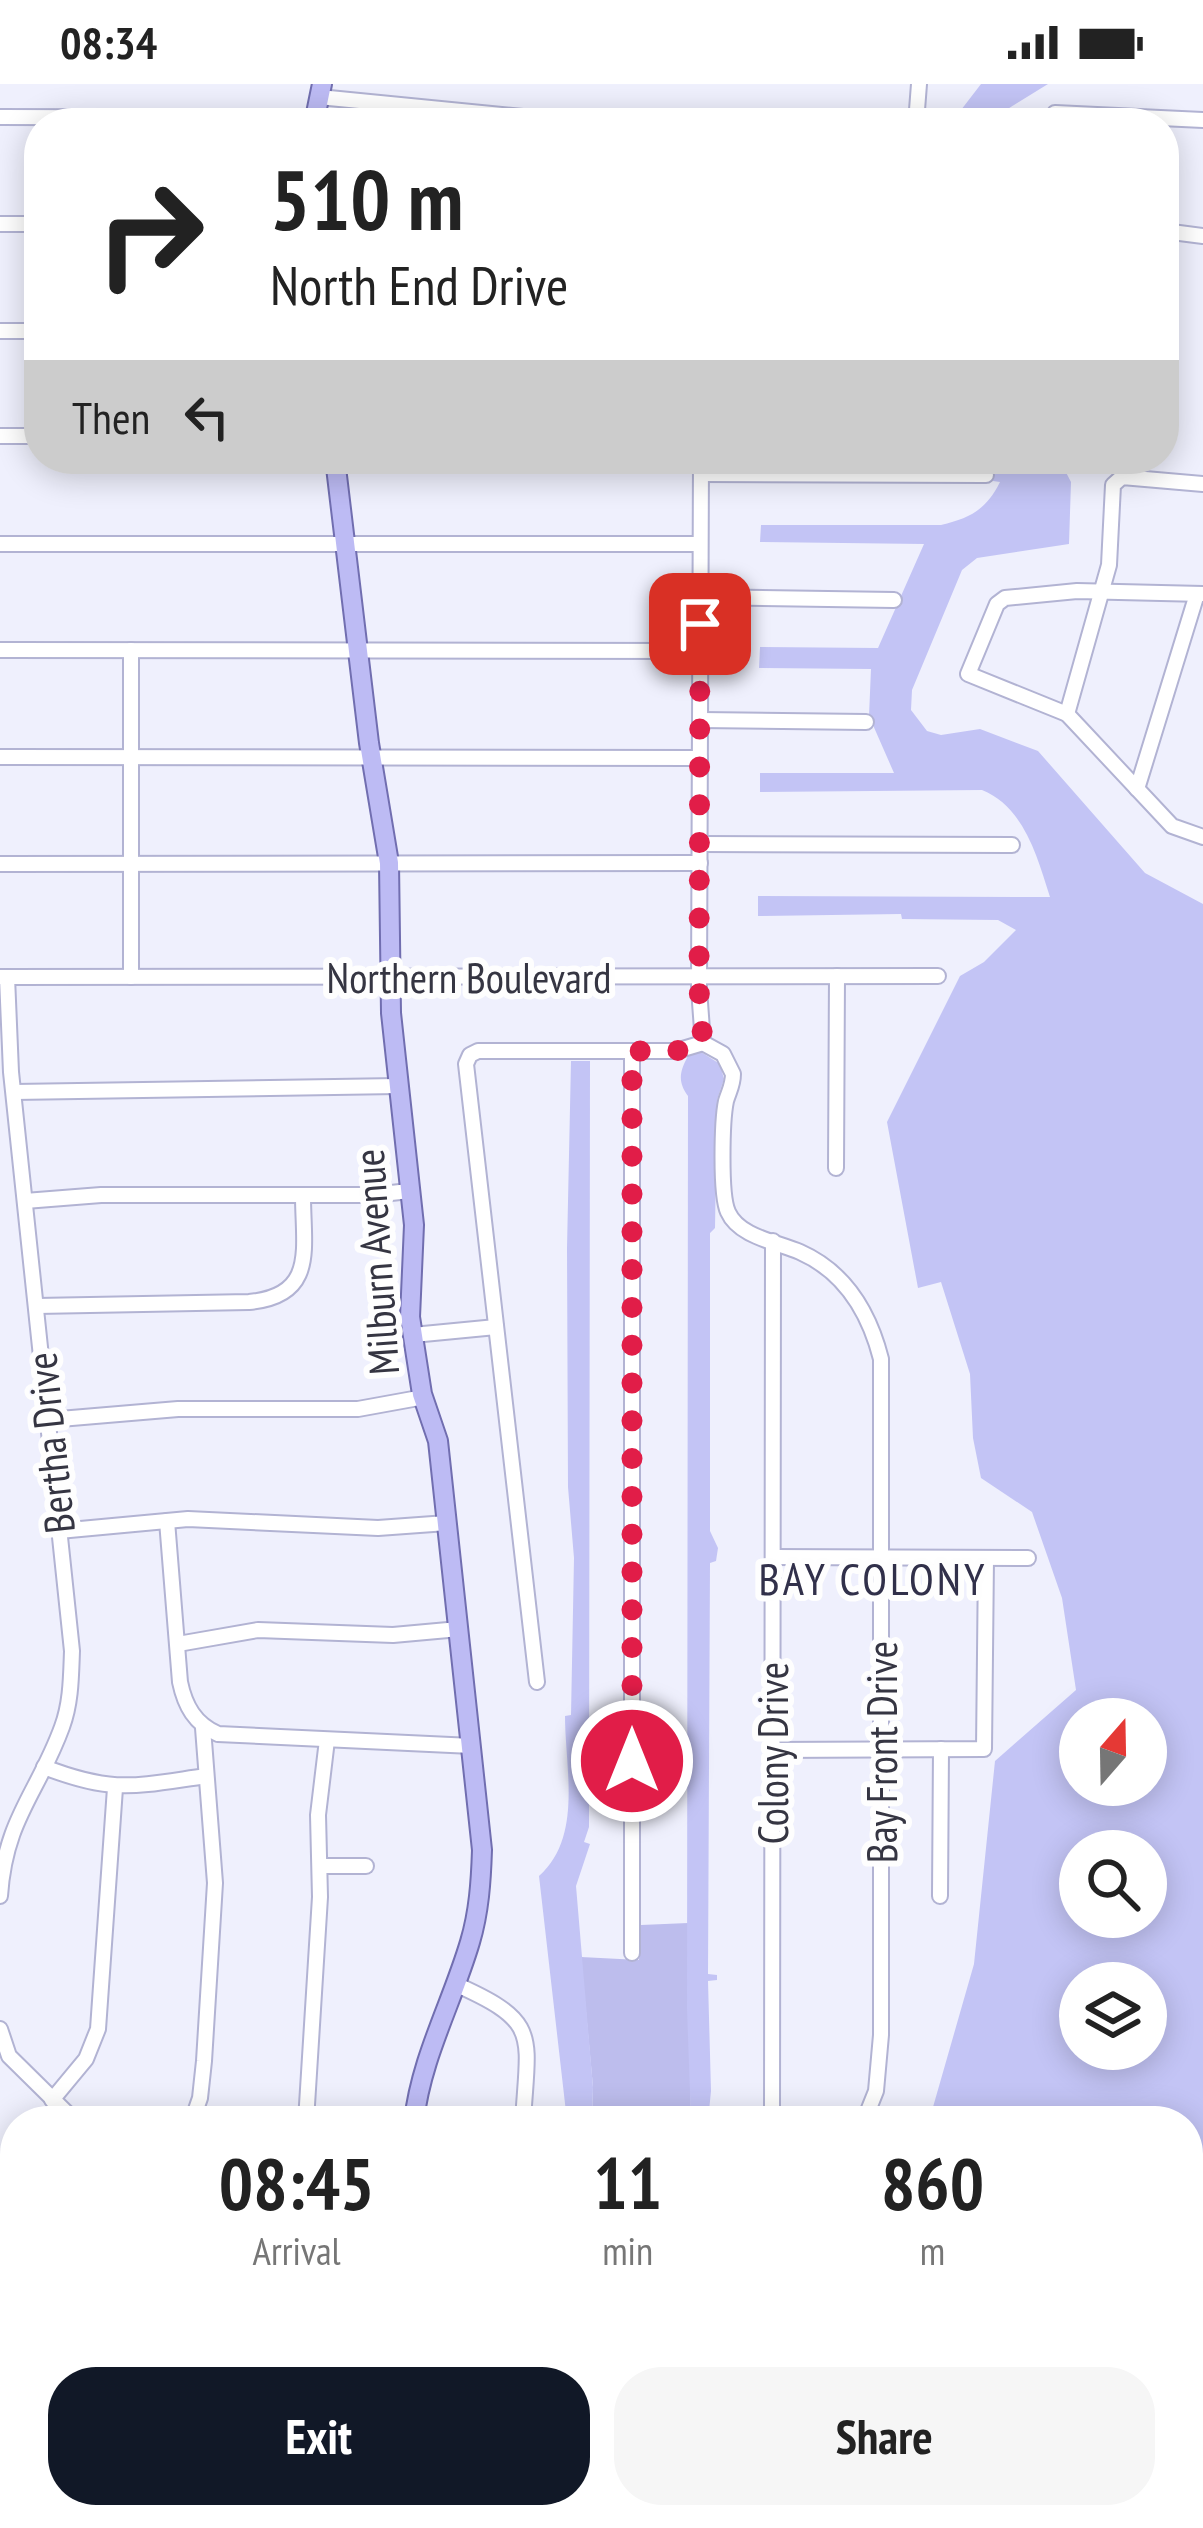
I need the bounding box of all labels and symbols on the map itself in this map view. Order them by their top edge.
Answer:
pin [649,573,751,675]
street label: Northern Boulevard [327,950,611,1005]
street label: Milburn Avenue [341,1147,411,1377]
street label: Bertha Drive [13,1350,87,1536]
district label: BAY COLONY [759,1549,987,1607]
street label: Bay Front Drive [854,1641,909,1863]
street label: Colony Drive [745,1662,800,1844]
position arrow [569,1698,695,1824]
north arrow [1059,1698,1167,1806]

